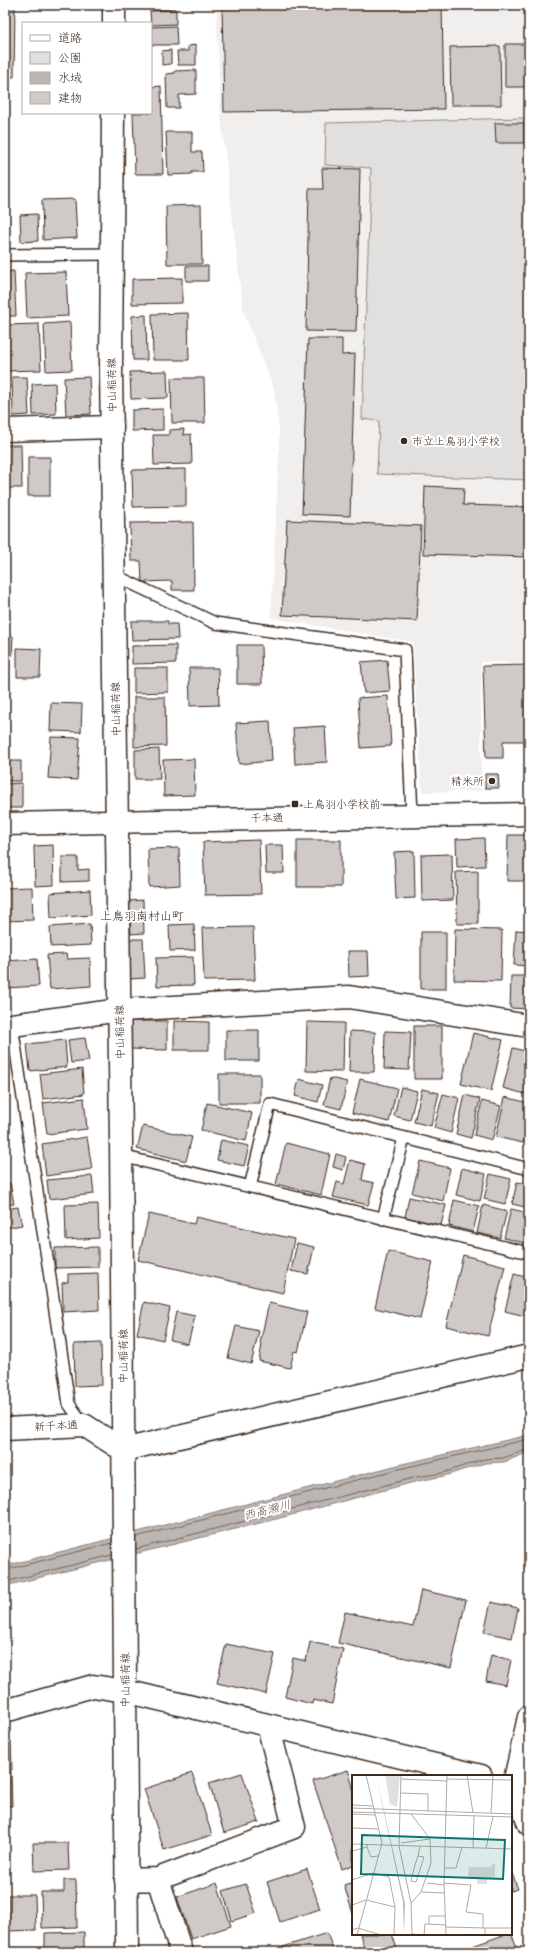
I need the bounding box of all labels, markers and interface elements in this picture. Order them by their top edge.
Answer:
legend [22,22,152,114]
text: 道路 [58,30,82,46]
text: 公園 [58,50,82,66]
text: 水域 [58,70,82,86]
text: 建物 [58,90,82,106]
street label: 中山稲荷線 [104,357,120,413]
place label: 市立上鳥羽小学校 [412,434,500,449]
marker: 市立上鳥羽小学校 [399,436,409,446]
street label: 中山稲荷線 [108,681,124,737]
place label: 精米所 [451,774,484,789]
marker: 精米所 [487,776,497,786]
place label: 上鳥羽小学校前 [303,797,380,812]
marker: 上鳥羽小学校前 [290,799,300,809]
street label: 千本通 [250,810,284,826]
district label: 上鳥羽南村山町 [100,908,184,924]
street label: 中山稲荷線 [112,1004,128,1060]
street label: 中山稲荷線 [116,1329,131,1384]
street label: 新千本通 [34,1417,78,1435]
water label: 西高瀬川 [242,1496,292,1524]
street label: 中山稲荷線 [118,1653,133,1708]
inset map [352,1775,512,1935]

